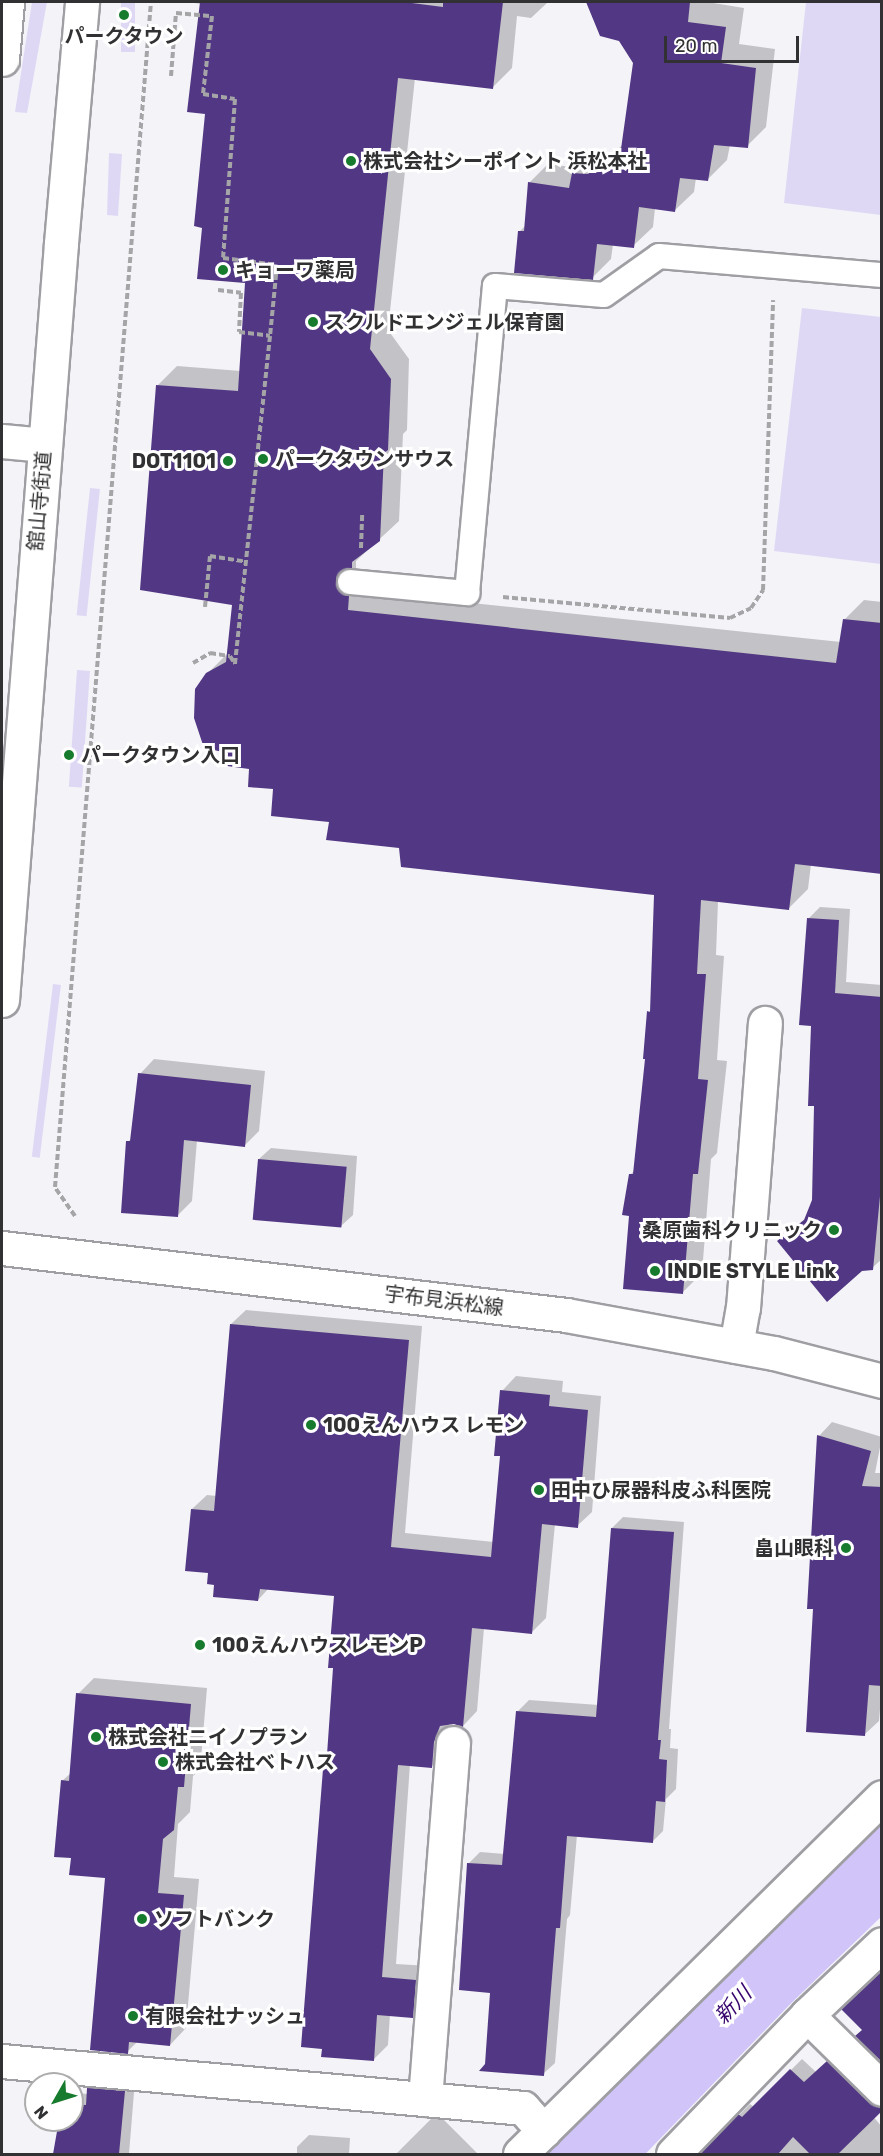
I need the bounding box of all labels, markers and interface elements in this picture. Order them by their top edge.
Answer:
marker: パークタウン [117,8,131,22]
place label: パークタウン [64,24,184,48]
scale bar [667,24,802,62]
text: 20 m [675,35,717,57]
place label: 株式会社シーポイント 浜松本社 [363,149,647,173]
marker: 株式会社シーポイント 浜松本社 [344,154,358,168]
place label: キョーワ薬局 [235,258,355,282]
marker: キョーワ薬局 [216,263,230,277]
place label: スクルドエンジェル保育園 [325,310,565,334]
marker: スクルドエンジェル保育園 [306,315,320,329]
place label: パークタウンサウス [275,447,455,471]
place label: DOT1101 [132,449,216,473]
street label: 舘山寺街道 [24,450,56,552]
marker: パークタウンサウス [256,452,270,466]
marker: DOT1101 [221,454,235,468]
place label: パークタウン入口 [81,743,241,767]
marker: パークタウン入口 [62,748,76,762]
place label: 桑原歯科クリニック [642,1218,822,1242]
marker: 桑原歯科クリニック [827,1223,841,1237]
place label: INDIE STYLE Link [667,1259,836,1283]
marker: INDIE STYLE Link [648,1264,662,1278]
street label: 宇布見浜松線 [383,1282,505,1320]
place label: 100えんハウス レモン [323,1413,524,1437]
marker: 100えんハウス レモン [304,1418,318,1432]
place label: 田中ひ尿器科皮ふ科医院 [551,1478,771,1502]
marker: 田中ひ尿器科皮ふ科医院 [532,1483,546,1497]
place label: 畠山眼科 [754,1536,834,1560]
marker: 畠山眼科 [839,1541,853,1555]
place label: 100えんハウスレモンP [212,1633,423,1657]
marker: 100えんハウスレモンP [193,1638,207,1652]
place label: 株式会社ニイノプラン [108,1725,308,1749]
marker: 株式会社ニイノプラン [89,1730,103,1744]
place label: 株式会社ベトハス [175,1750,335,1774]
marker: 株式会社ベトハス [156,1755,170,1769]
place label: ソフトバンク [154,1907,274,1931]
marker: ソフトバンク [135,1912,149,1926]
water label: 新川 [709,1981,757,2029]
place label: 有限会社ナッシュ [145,2004,305,2028]
marker: 有限会社ナッシュ [126,2009,140,2023]
north arrow [24,2072,84,2132]
text: N [30,2102,52,2123]

